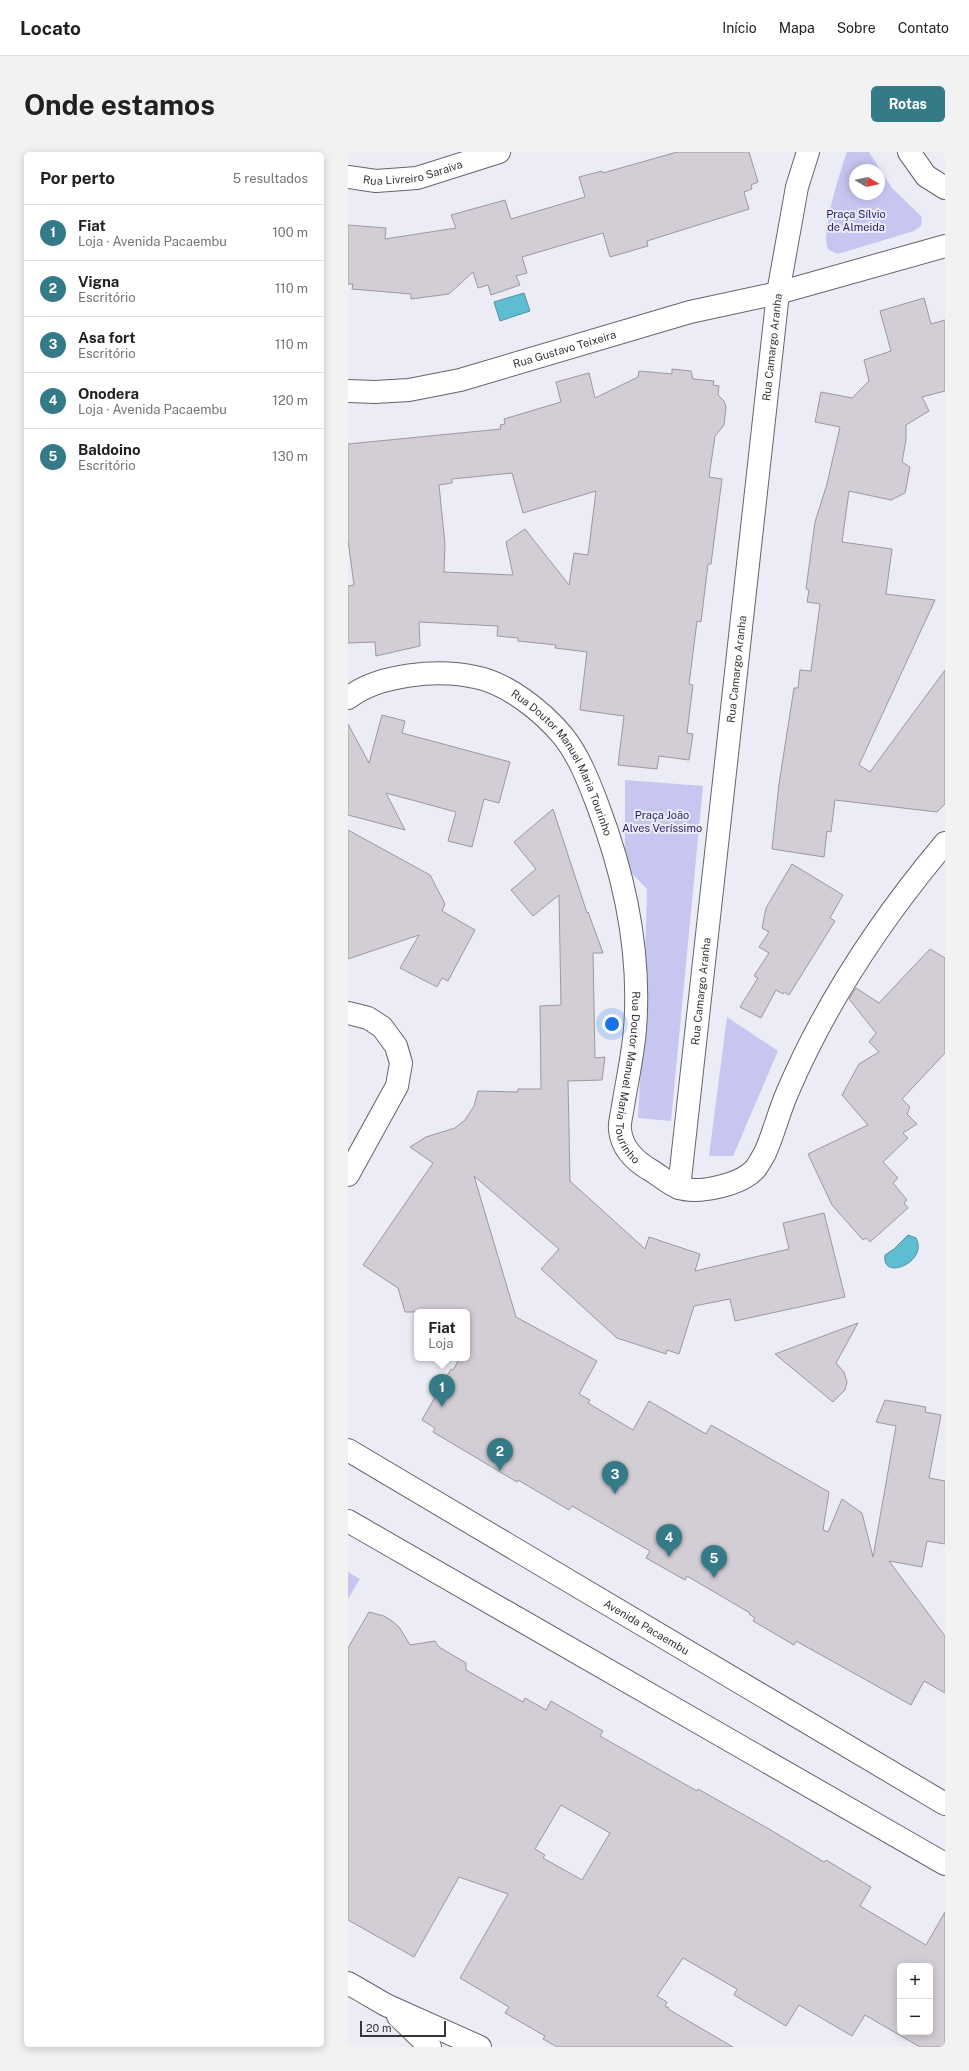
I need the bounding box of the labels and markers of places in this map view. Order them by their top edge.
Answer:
pin: 1 [429,1374,455,1407]
pin: 2 [487,1438,513,1471]
pin: 3 [602,1461,628,1494]
pin: 4 [656,1524,682,1557]
pin: 5 [701,1545,727,1578]

